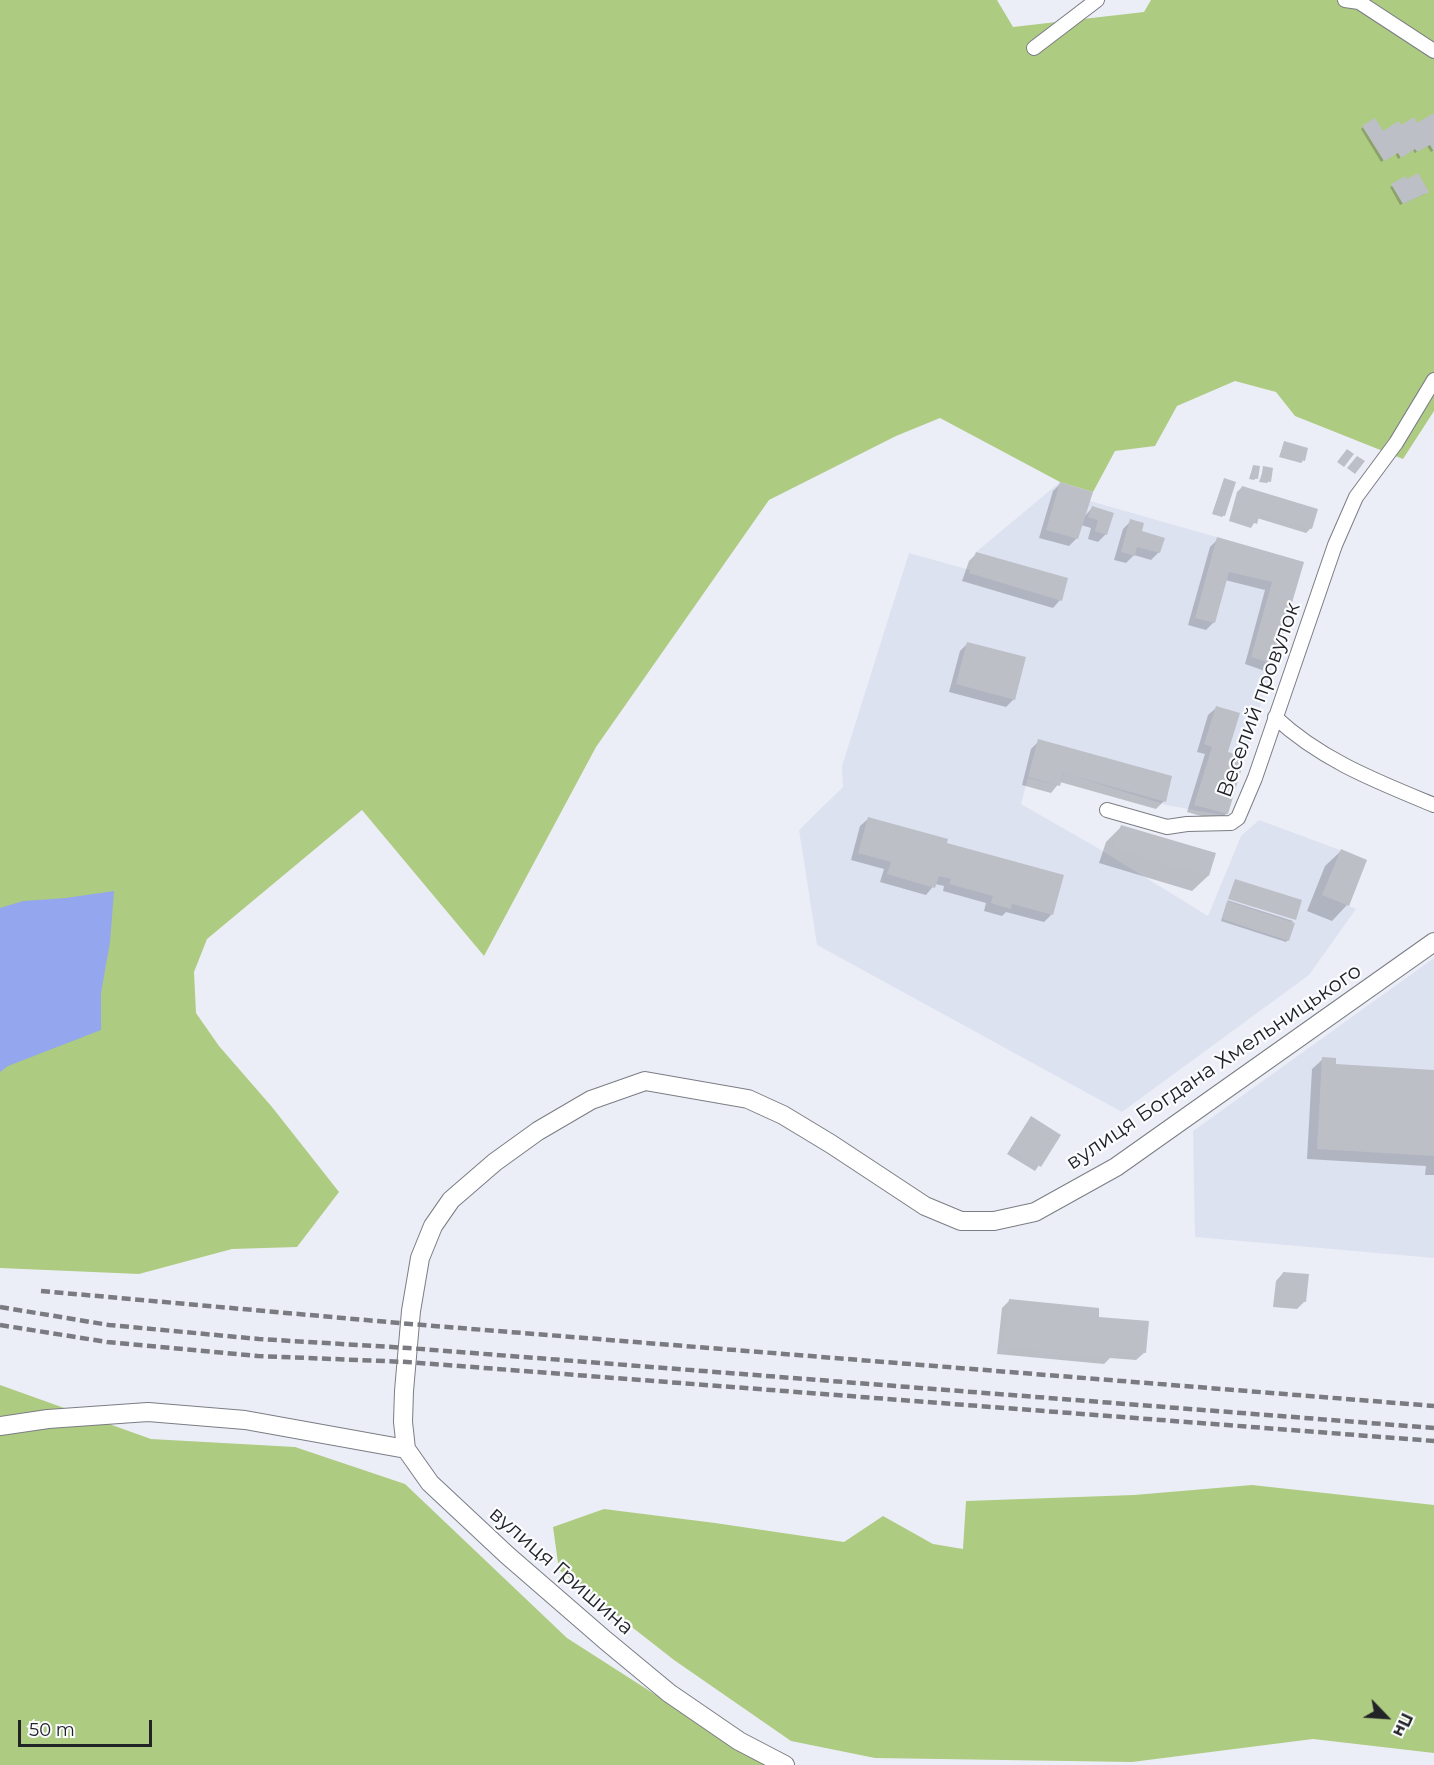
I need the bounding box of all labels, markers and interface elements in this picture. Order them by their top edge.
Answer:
street label: Веселий провулок [1212,599,1306,801]
street label: вулиця Богдана Хмельницького [1062,958,1366,1176]
street label: вулиця Гришина [484,1501,638,1641]
north arrow [1356,1687,1416,1747]
scale bar [21,1708,154,1746]
text: Пн [1389,1710,1416,1740]
text: 50 m [29,1719,75,1741]

